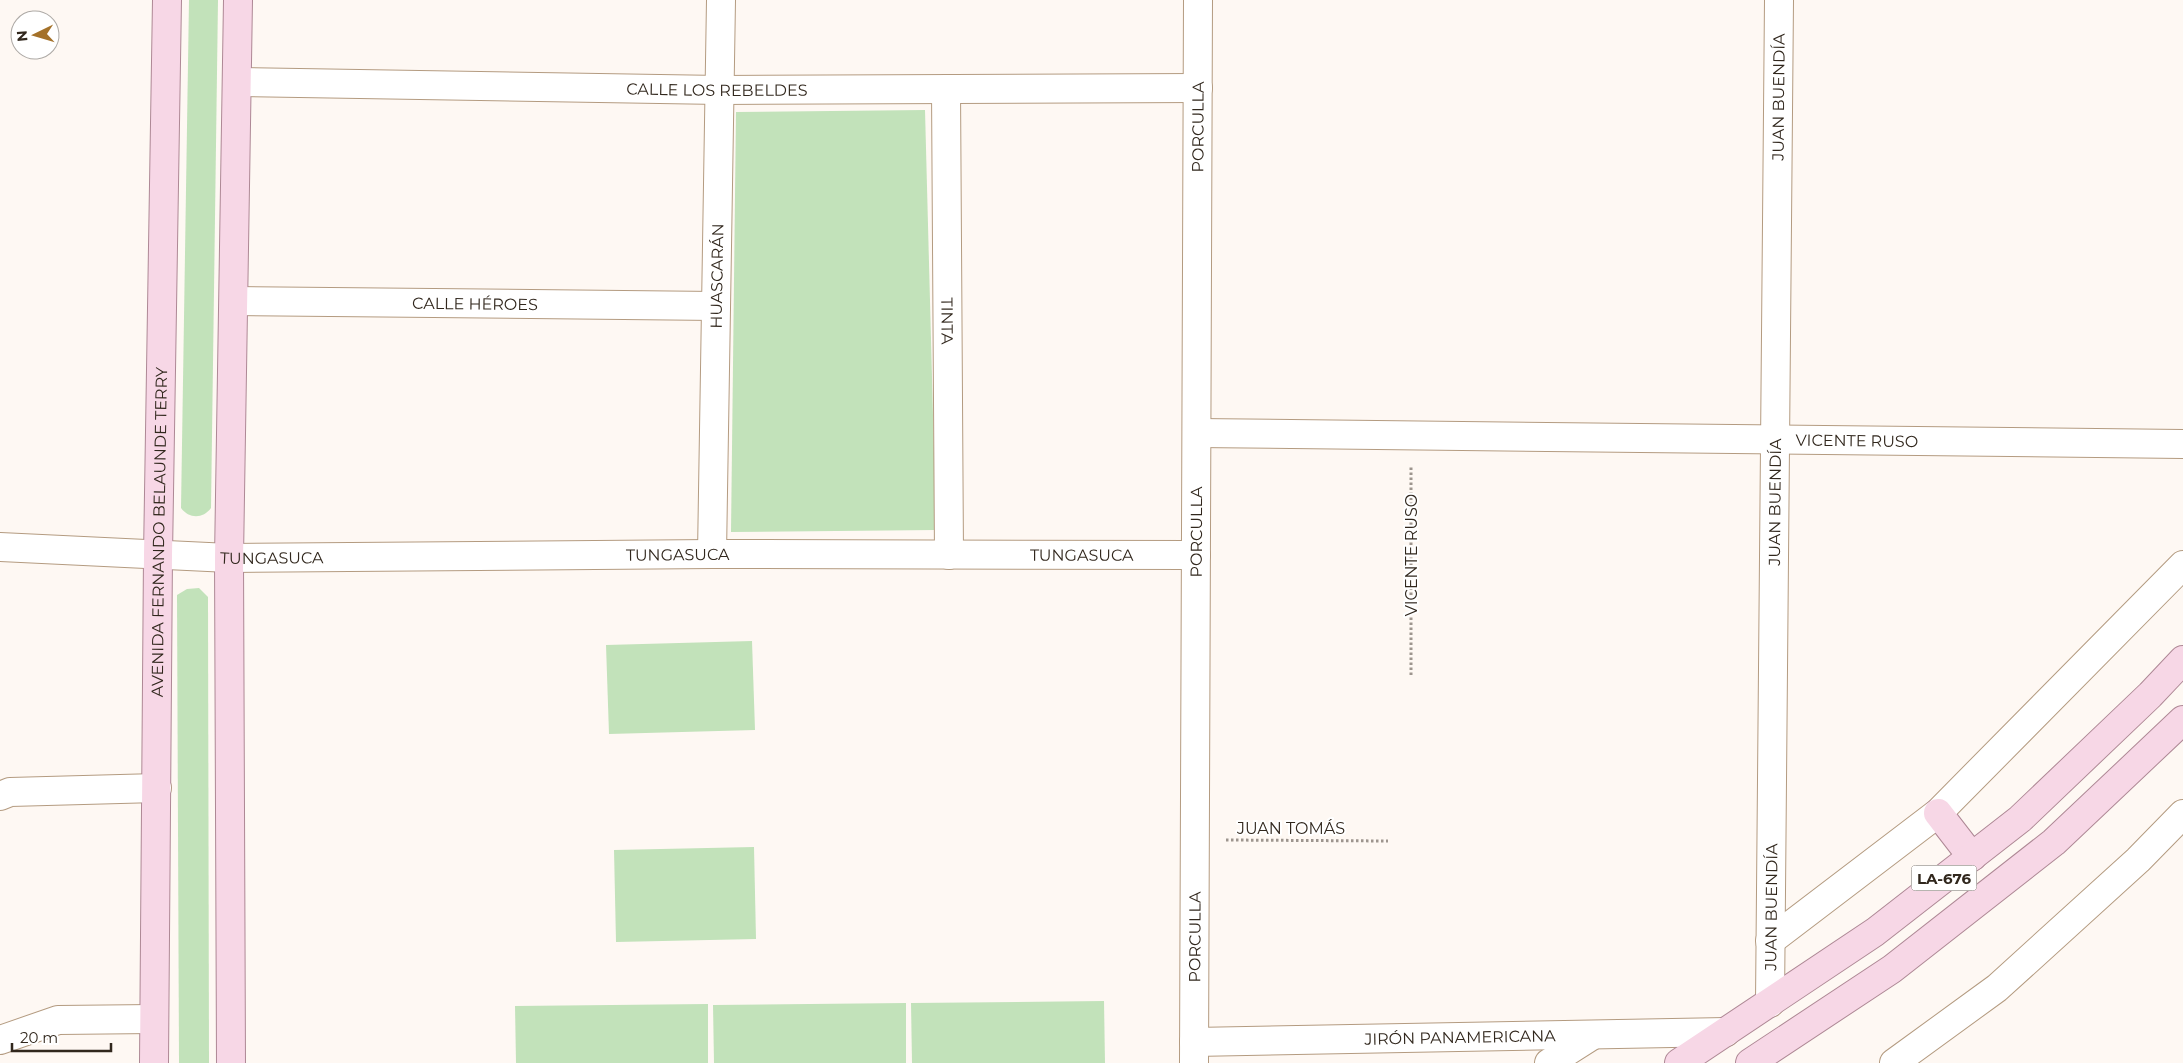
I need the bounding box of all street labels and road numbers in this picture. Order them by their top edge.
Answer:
street label: JUAN BUENDÍA [1768,33,1788,162]
street label: CALLE LOS REBELDES [626,79,808,100]
street label: PORCULLA [1188,81,1207,173]
street label: HUASCARÁN [706,223,727,329]
street label: CALLE HÉROES [412,293,538,314]
street label: TINTA [938,297,957,345]
street label: AVENIDA FERNANDO BELAUNDE TERRY [147,366,171,697]
street label: VICENTE RUSO [1796,430,1918,451]
street label: JUAN BUENDÍA [1764,438,1785,567]
street label: PORCULLA [1186,486,1206,578]
street label: VICENTE RUSO [1402,494,1421,616]
street label: TUNGASUCA [626,544,730,564]
street label: TUNGASUCA [1030,545,1134,564]
street label: TUNGASUCA [219,548,324,568]
street label: JUAN TOMÁS [1236,819,1345,838]
street label: JUAN BUENDÍA [1761,843,1781,972]
road number: LA-676 [1912,866,1976,890]
street label: PORCULLA [1185,891,1204,982]
street label: JIRÓN PANAMERICANA [1363,1026,1556,1048]

